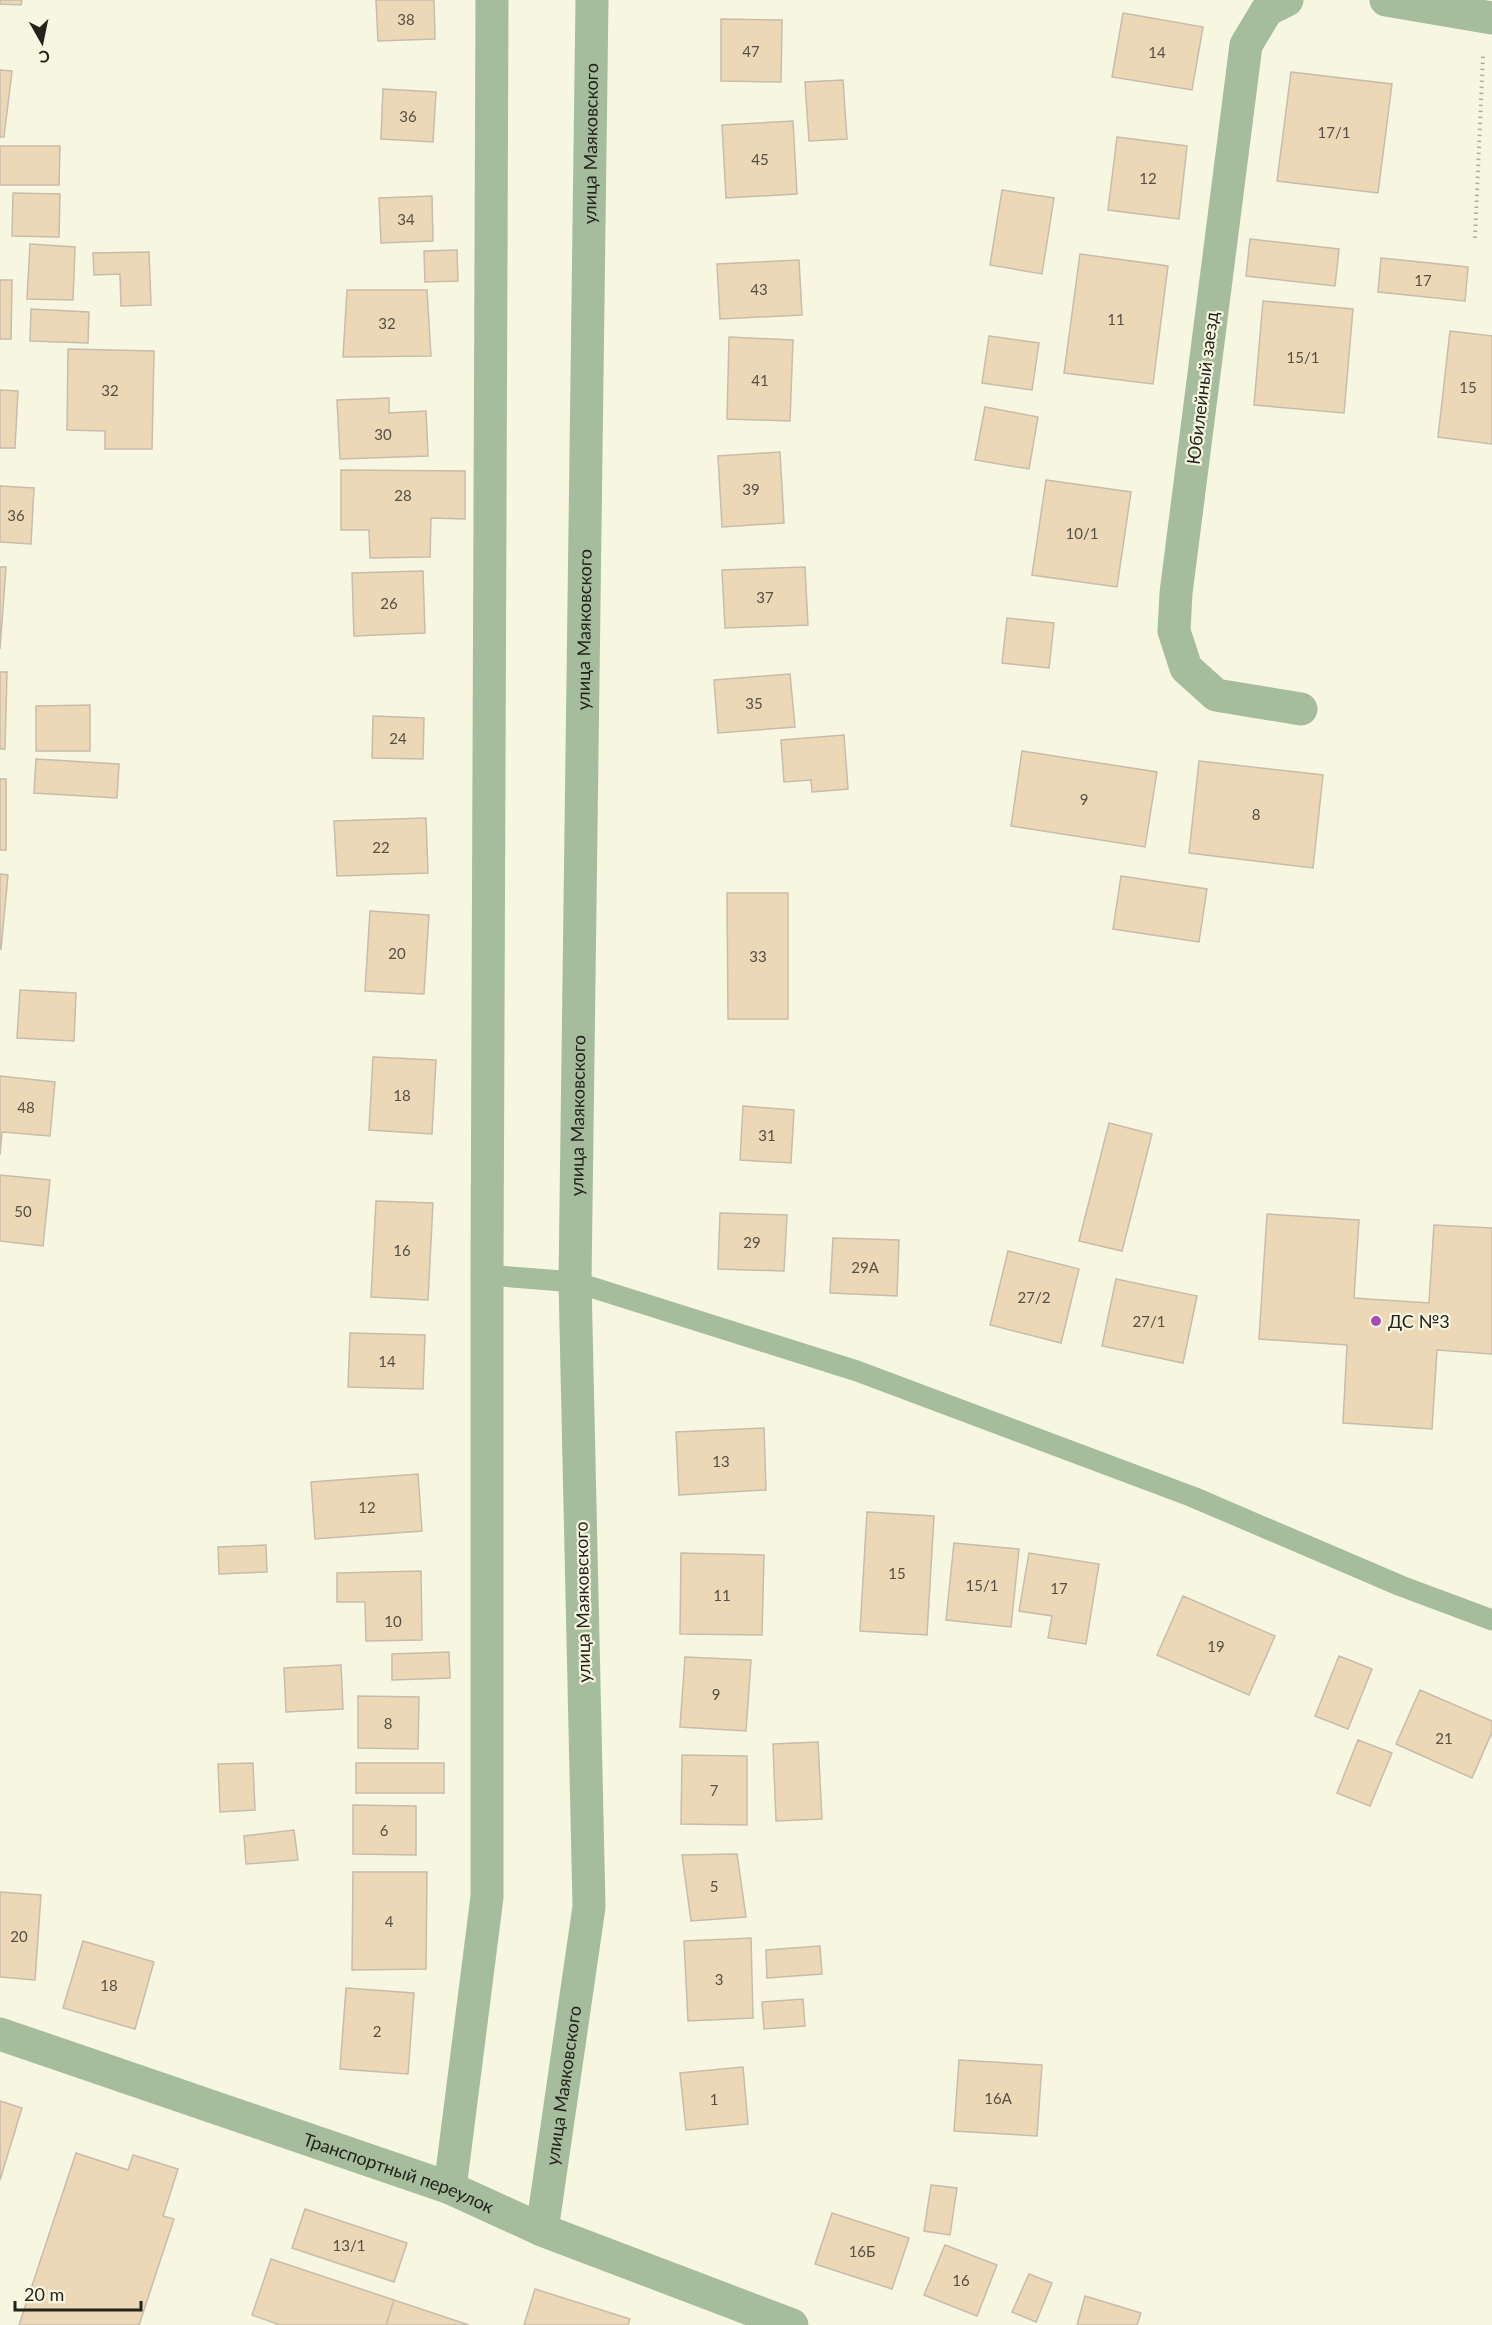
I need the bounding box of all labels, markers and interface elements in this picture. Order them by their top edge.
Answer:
house number: 38 [397,10,415,28]
north arrow [12,12,72,72]
house number: 47 [742,42,760,60]
house number: 14 [1148,43,1166,61]
text: С [37,47,51,68]
street label: улица Маяковского [578,63,602,224]
house number: 36 [399,107,417,125]
house number: 17/1 [1318,123,1350,141]
house number: 45 [751,150,769,168]
house number: 12 [1139,169,1157,187]
house number: 34 [397,210,415,228]
house number: 17 [1414,271,1432,289]
house number: 43 [750,280,768,298]
house number: 11 [1107,310,1125,328]
street label: Юбилейный заезд [1182,310,1222,466]
house number: 32 [378,314,396,332]
house number: 15/1 [1287,348,1319,366]
house number: 41 [751,371,769,389]
house number: 15 [1459,378,1477,396]
house number: 32 [101,381,119,399]
house number: 30 [374,425,392,443]
house number: 39 [742,480,760,498]
house number: 28 [394,486,412,504]
house number: 36 [7,506,25,524]
house number: 10/1 [1066,524,1098,542]
street label: улица Маяковского [572,549,596,710]
house number: 37 [756,588,774,606]
house number: 26 [380,594,398,612]
house number: 35 [745,694,763,712]
house number: 24 [389,729,407,747]
house number: 9 [1080,790,1088,808]
house number: 8 [1252,805,1260,823]
house number: 22 [372,838,390,856]
house number: 20 [388,944,406,962]
house number: 33 [749,947,767,965]
street label: улица Маяковского [565,1035,589,1196]
house number: 18 [393,1086,411,1104]
house number: 48 [17,1098,35,1116]
house number: 31 [758,1126,776,1144]
house number: 50 [14,1202,32,1220]
house number: 29 [743,1233,761,1251]
house number: 16 [393,1241,411,1259]
house number: 29А [851,1258,880,1276]
house number: 27/2 [1018,1288,1050,1306]
place label: ДС №3 [1388,1310,1450,1332]
house number: 27/1 [1133,1312,1165,1330]
marker: ДС №3 [1369,1314,1383,1328]
house number: 14 [378,1352,396,1370]
house number: 13 [712,1452,730,1470]
house number: 12 [358,1498,376,1516]
street label: улица Маяковского [570,1521,594,1683]
house number: 15 [888,1564,906,1582]
house number: 15/1 [966,1576,998,1594]
house number: 17 [1050,1579,1068,1597]
house number: 11 [713,1586,731,1604]
house number: 10 [384,1612,402,1630]
house number: 19 [1207,1637,1225,1655]
house number: 9 [712,1685,720,1703]
house number: 8 [384,1714,392,1732]
house number: 21 [1435,1729,1453,1747]
house number: 7 [710,1781,719,1799]
house number: 6 [380,1821,389,1839]
house number: 5 [710,1877,718,1895]
house number: 4 [385,1912,394,1930]
house number: 20 [10,1927,28,1945]
house number: 3 [715,1970,723,1988]
house number: 18 [100,1976,118,1994]
street label: улица Маяковского [541,2004,586,2167]
house number: 2 [373,2022,381,2040]
house number: 16А [984,2089,1013,2107]
house number: 1 [710,2090,718,2108]
street label: Транспортный переулок [300,2128,498,2218]
house number: 13/1 [333,2236,365,2254]
house number: 16Б [849,2242,875,2260]
house number: 16 [952,2271,970,2289]
scale bar [15,2274,141,2312]
text: 20 m [24,2283,64,2305]

